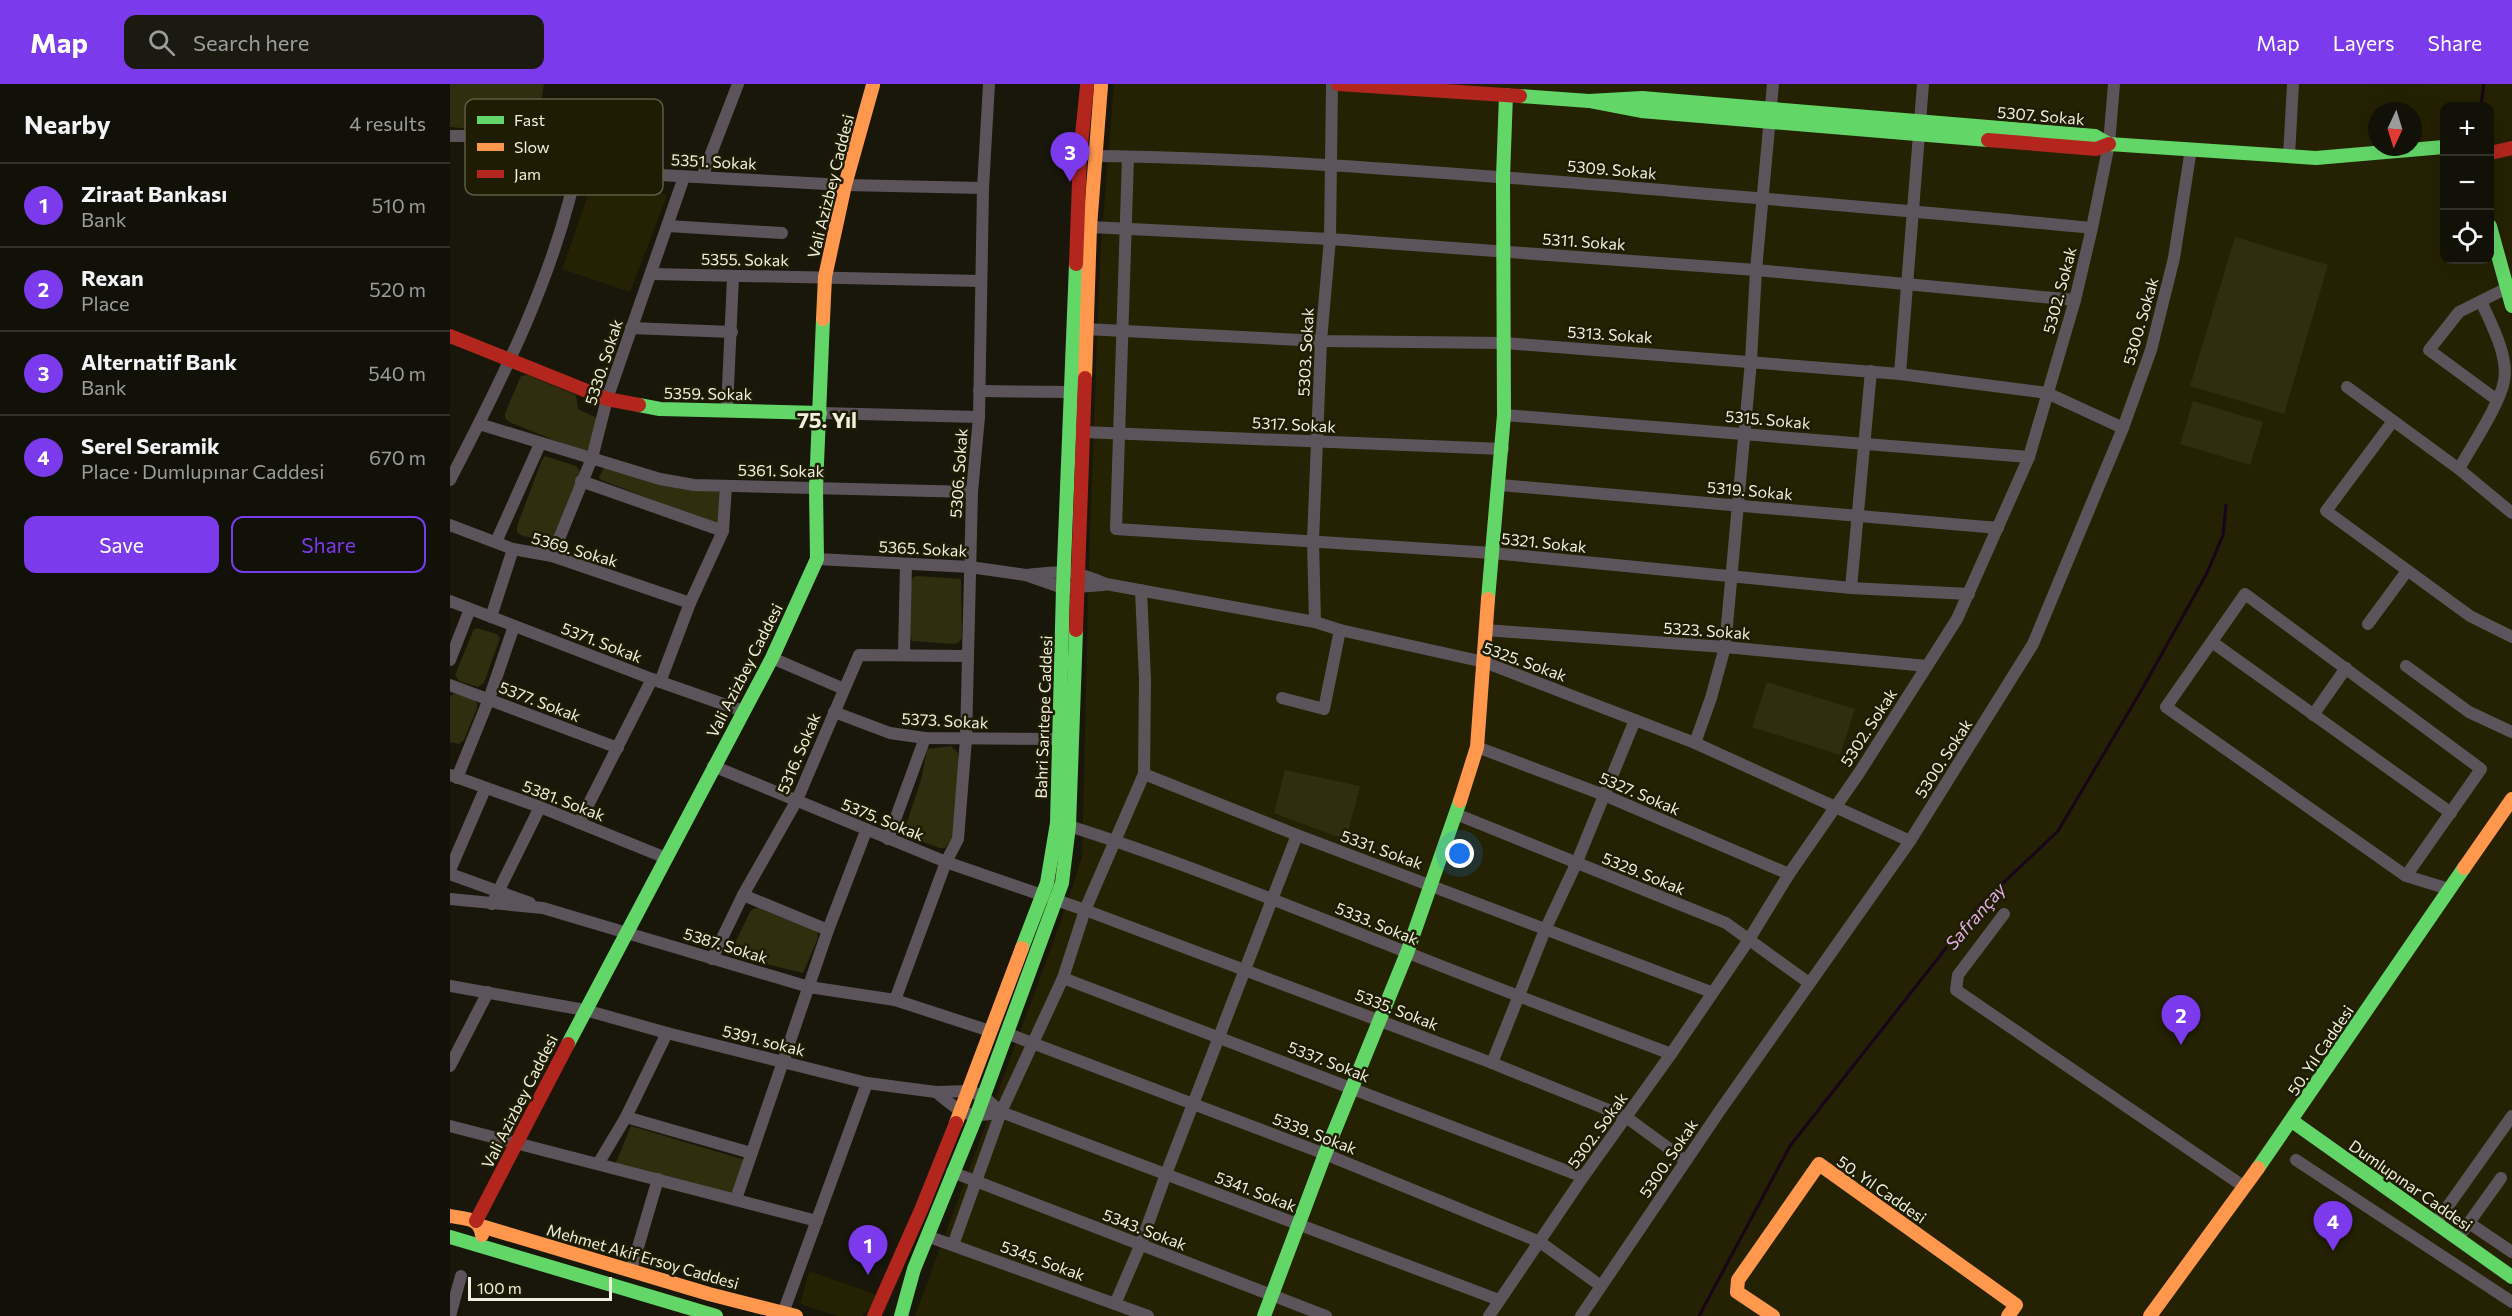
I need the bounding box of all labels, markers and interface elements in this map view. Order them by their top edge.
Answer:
search box [124,15,544,69]
text: Map [30,25,88,59]
icon: search [145,26,178,59]
text: Search here [193,29,309,56]
text: Map [2256,30,2300,55]
text: Layers [2333,30,2395,55]
text: Share [2428,30,2482,55]
legend [465,99,663,195]
street label: 5307. Sokak [1997,102,2086,128]
north arrow [2368,102,2422,156]
map controls [2440,102,2494,264]
button: + [2440,102,2494,156]
text: Nearby [24,108,111,139]
text: Fast [514,110,545,129]
text: 4 results [349,111,426,135]
street label: Vali Azizbey Caddesi [803,112,857,260]
pin: 3 [1050,132,1090,182]
text: Slow [514,137,550,156]
street label: 5351. Sokak [671,149,758,173]
street label: 5309. Sokak [1566,156,1658,182]
button: − [2440,156,2494,210]
text: Jam [514,164,541,183]
text: Ziraat Bankası [81,180,227,207]
text: 1 [39,193,48,217]
text: 510 m [372,193,426,217]
text: Bank [81,207,127,231]
button: locate [2440,210,2494,264]
street label: 5311. Sokak [1542,229,1627,253]
street label: 5302. Sokak [2038,244,2080,335]
street label: 5355. Sokak [701,249,789,269]
text: Rexan [81,264,144,291]
street label: 5300. Sokak [2118,275,2162,367]
text: 2 [38,277,49,301]
text: 520 m [369,277,426,301]
text: Place [81,291,130,315]
street label: 5303. Sokak [1293,307,1317,397]
street label: 5330. Sokak [580,316,626,407]
street label: 5313. Sokak [1567,322,1654,346]
text: Alternatif Bank [81,348,237,375]
text: 3 [38,361,49,385]
text: 540 m [368,361,426,385]
text: Bank [81,375,127,399]
street label: 5359. Sokak [664,383,753,403]
district label: 75. Yıl [797,406,857,433]
street label: 5315. Sokak [1725,406,1812,432]
street label: 5317. Sokak [1252,412,1337,436]
street label: 5306. Sokak [945,427,971,518]
text: Serel Seramik [81,432,220,459]
text: 4 [37,445,50,469]
text: 670 m [369,445,426,469]
text: Place · Dumlupınar Caddesi [81,459,324,483]
street label: 5361. Sokak [738,460,825,480]
street label: 5319. Sokak [1706,477,1794,503]
button: Save [24,516,219,573]
button: Share [231,516,426,573]
street label: 5369. Sokak [530,528,621,570]
street label: 5321. Sokak [1500,528,1588,556]
street label: 5365. Sokak [878,536,968,560]
street label: Vali Azizbey Caddesi [702,600,786,740]
street label: 5323. Sokak [1663,617,1752,643]
street label: 5371. Sokak [559,618,645,666]
street label: Bahri Sarıtepe Caddesi [1031,635,1055,799]
street label: 5325. Sokak [1481,637,1570,685]
street label: 5377. Sokak [497,677,584,725]
street label: 5302. Sokak [1836,684,1900,770]
street label: 5373. Sokak [901,708,989,732]
street label: 5316. Sokak [772,709,824,796]
street label: 5300. Sokak [1910,715,1976,801]
street label: 5327. Sokak [1597,767,1684,819]
street label: 5381. Sokak [520,776,608,824]
street label: 5375. Sokak [839,794,927,844]
street label: 5331. Sokak [1338,825,1426,873]
your location [1445,839,1474,868]
street label: 5329. Sokak [1600,848,1689,898]
water label: Safrançay [1940,878,2010,954]
street label: 5333. Sokak [1333,898,1422,948]
street label: 5387. Sokak [682,923,771,967]
street label: 5335. Sokak [1353,984,1442,1034]
pin: 2 [2162,996,2200,1045]
street label: 50. Yıl Caddesi [2283,1001,2357,1099]
street label: 5391. sokak [721,1021,807,1059]
street label: Vali Azizbey Caddesi [477,1031,561,1171]
street label: 5337. Sokak [1285,1037,1373,1085]
street label: 5302. Sokak [1563,1088,1631,1172]
street label: 5339. Sokak [1270,1108,1360,1158]
street label: 5300. Sokak [1635,1115,1701,1201]
street label: Dumlupınar Caddesi [2346,1135,2476,1235]
street label: 50. Yıl Caddesi [1834,1151,1930,1227]
street label: 5341. Sokak [1213,1167,1300,1215]
pin: 4 [2314,1202,2352,1251]
street label: 5343. Sokak [1100,1204,1190,1254]
street label: Mehmet Akif Ersoy Caddesi [545,1219,741,1293]
pin: 1 [848,1226,888,1275]
street label: 5345. Sokak [998,1236,1088,1284]
scale bar [468,1274,612,1302]
text: 100 m [477,1278,522,1297]

